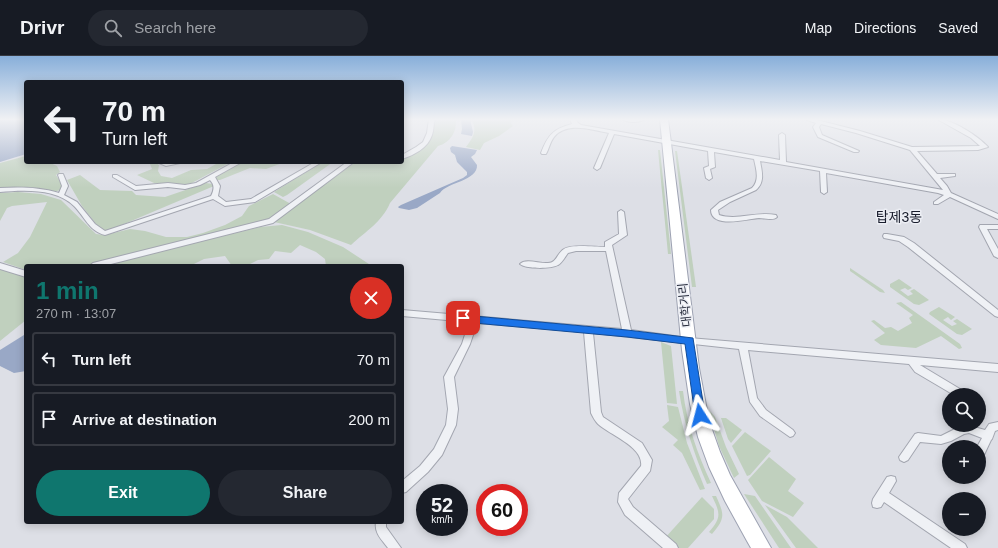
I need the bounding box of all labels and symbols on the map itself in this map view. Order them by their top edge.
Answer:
district label: 탑제3동 [876,209,922,225]
street label: 대학거리 [676,282,694,328]
pin [446,301,480,335]
position arrow [679,394,721,436]
speed limit sign: 60 [476,484,528,536]

